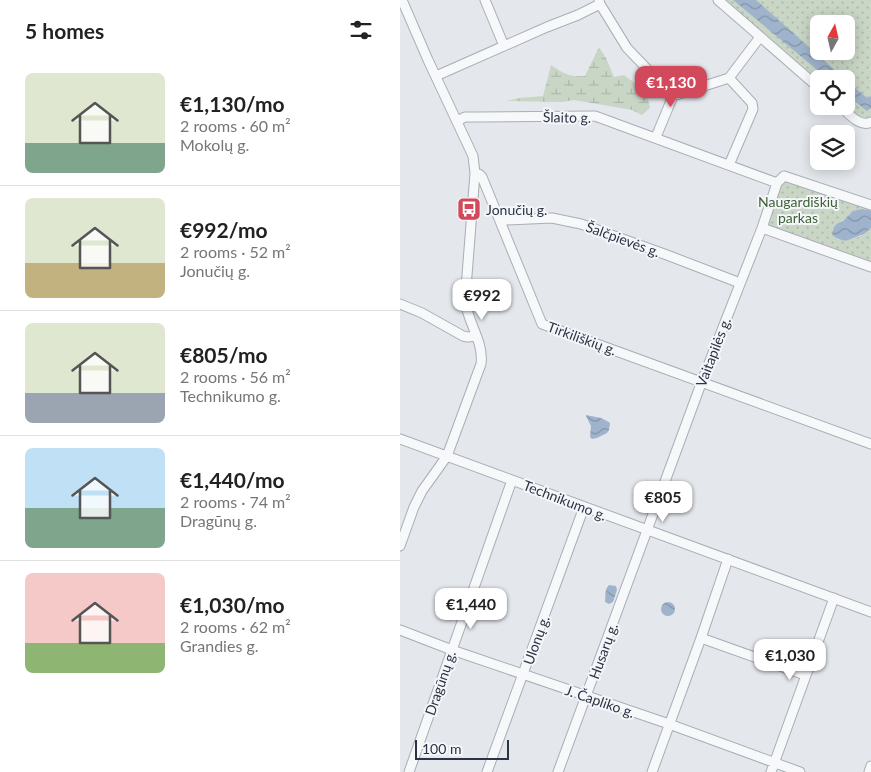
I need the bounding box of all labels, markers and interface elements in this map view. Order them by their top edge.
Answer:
north arrow [810,15,855,60]
map controls [810,15,855,170]
icon: filters [347,16,375,44]
text: 5 homes [25,18,104,43]
pin: €1,130 [630,66,712,108]
button: locate [810,70,855,115]
text: €1,130 [646,72,696,91]
text: €1,130/mo [180,91,285,116]
icon: home [65,93,125,153]
street label: Šlaito g. [543,108,591,126]
text: 2 rooms · 60 m² [180,116,291,135]
button: layers [810,125,855,170]
text: Mokolų g. [180,135,249,154]
park label: Naugardiškių parkas [758,193,838,226]
bus stop icon: Jonučių g. [456,196,482,222]
place label: Jonučių g. [486,201,547,218]
text: €992/mo [180,217,268,242]
icon: home [65,218,125,278]
street label: Šalčpievės g. [584,218,662,260]
text: 2 rooms · 52 m² [180,242,291,261]
text: Jonučių g. [180,261,250,280]
pin: €992 [452,278,512,321]
text: €992 [463,285,501,304]
street label: Vaitapilės g. [692,315,734,389]
street label: Tirkiliškių g. [545,318,619,358]
text: €805/mo [180,342,268,367]
icon: home [65,343,125,403]
text: 2 rooms · 56 m² [180,367,291,386]
text: Technikumo g. [180,386,281,405]
text: €1,440/mo [180,467,285,492]
icon: home [65,468,125,528]
street label: Technikumo g. [521,476,609,524]
pin: €805 [633,480,693,523]
text: €805 [644,487,682,506]
text: 2 rooms · 74 m² [180,492,291,511]
text: Dragūnų g. [180,511,257,530]
pin: €1,440 [430,588,512,630]
text: €1,030/mo [180,592,285,617]
icon: home [65,593,125,653]
text: €1,440 [446,594,496,613]
street label: Ulonų g. [519,613,553,667]
text: 2 rooms · 62 m² [180,617,291,636]
street label: Husarų g. [585,621,621,681]
text: Grandies g. [180,636,259,655]
pin: €1,030 [749,638,831,681]
text: €1,030 [765,645,815,664]
street label: Dragūnų g. [421,648,459,718]
street label: J. Čapliko g. [563,681,637,721]
scale bar [415,737,509,760]
text: 100 m [422,740,461,757]

